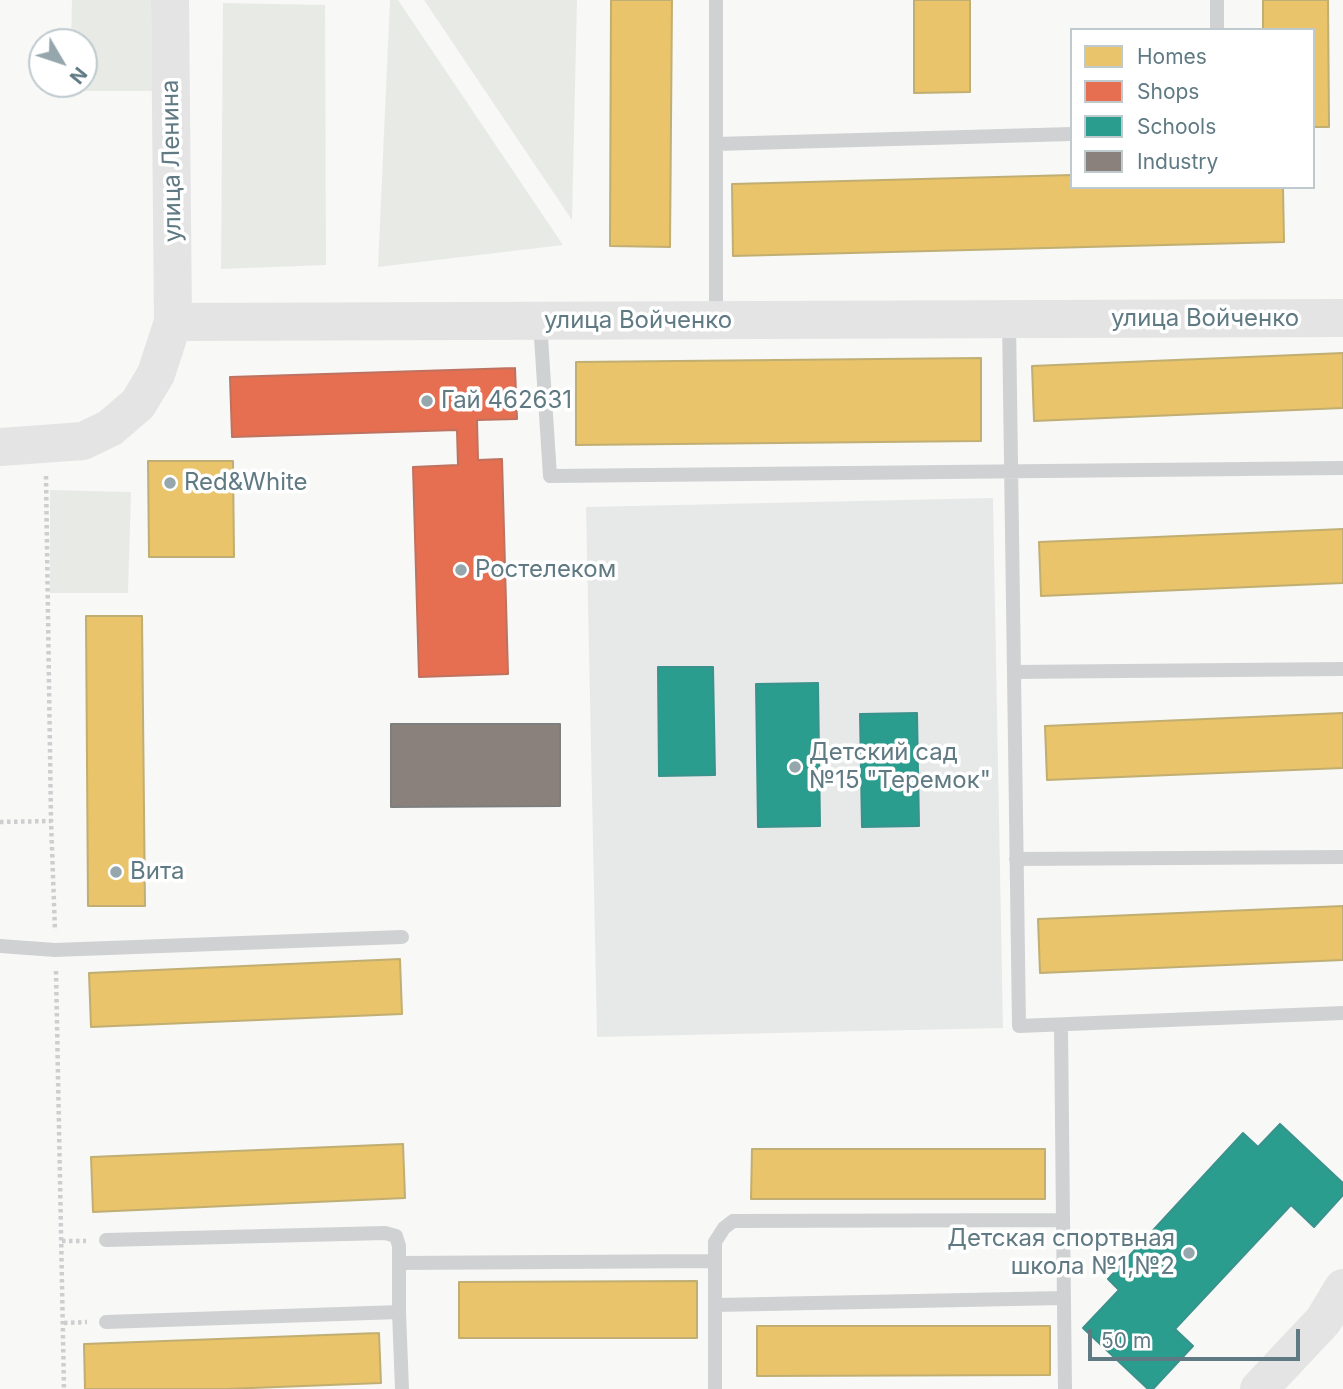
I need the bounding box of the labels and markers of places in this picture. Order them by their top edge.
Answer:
place label: Гай 462631 [441,387,572,415]
marker: Гай 462631 [419,393,435,409]
place label: Red&White [184,469,308,497]
marker: Red&White [162,475,178,491]
place label: Ростелеком [475,556,616,584]
marker: Ростелеком [453,562,469,578]
place label: Детский сад №15 "Теремок" [809,739,991,795]
marker: Детский сад №15 "Теремок" [787,759,803,775]
place label: Вита [130,858,185,886]
marker: Вита [108,864,124,880]
place label: Детская спортвная школа №1,№2 [947,1225,1175,1281]
marker: Детская спортвная школа №1,№2 [1181,1245,1197,1261]

